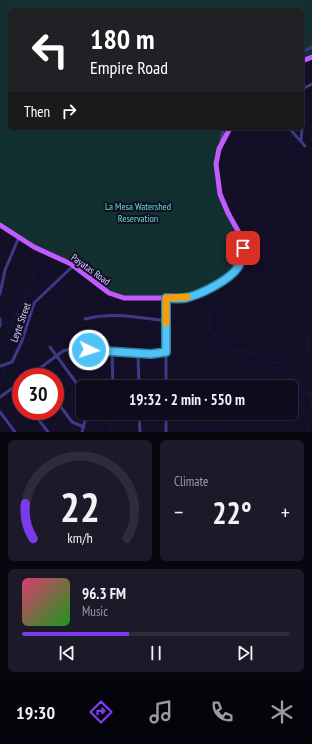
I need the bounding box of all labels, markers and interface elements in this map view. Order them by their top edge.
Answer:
text: 180 m [90,20,154,57]
icon: left [24,24,76,76]
text: Empire Road [90,56,168,79]
icon: right [58,100,80,122]
text: Then [24,102,50,121]
park label: La Mesa Watershed Reservation [105,200,171,225]
pin [226,231,260,265]
icon: arrive [232,237,254,259]
street label: Payatas Road [69,251,113,288]
street label: Leyte Street [7,300,34,344]
position arrow [68,329,110,371]
speed limit sign: 30 [12,368,64,420]
text: 19:32 · 2 min · 550 m [129,390,245,409]
text: Climate [174,473,208,490]
text: 22 [60,479,100,532]
text: 22° [212,493,252,532]
text: − [174,498,183,526]
text: + [281,498,290,526]
text: km/h [67,527,93,546]
text: 96.3 FM [82,584,126,603]
text: Music [82,603,108,620]
icon: previous [56,642,78,664]
icon: pause [145,642,167,664]
icon: next [234,642,256,664]
icon: directions [87,698,115,726]
icon: music [147,698,175,726]
icon: phone [208,698,236,726]
icon: climate [268,698,296,726]
text: 19:30 [16,701,55,724]

